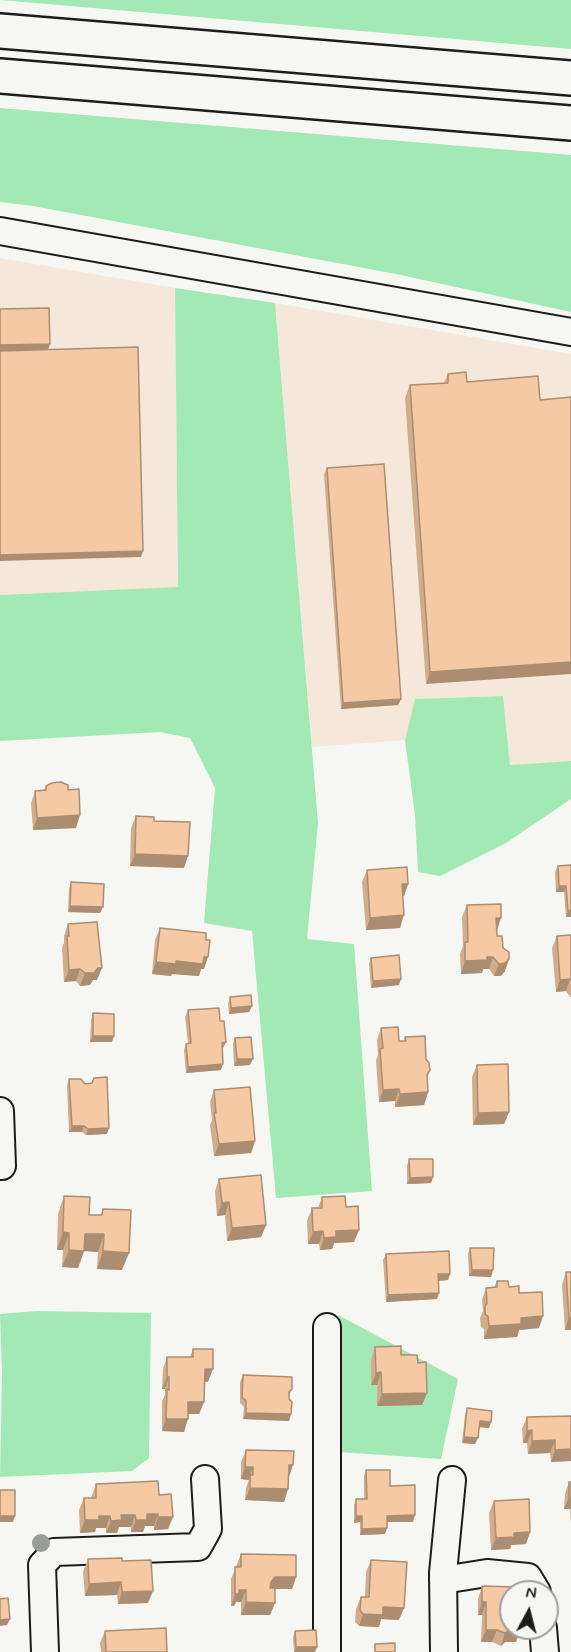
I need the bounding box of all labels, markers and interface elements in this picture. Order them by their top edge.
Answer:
north arrow [499,1580,559,1640]
text: N [524,1583,538,1605]

